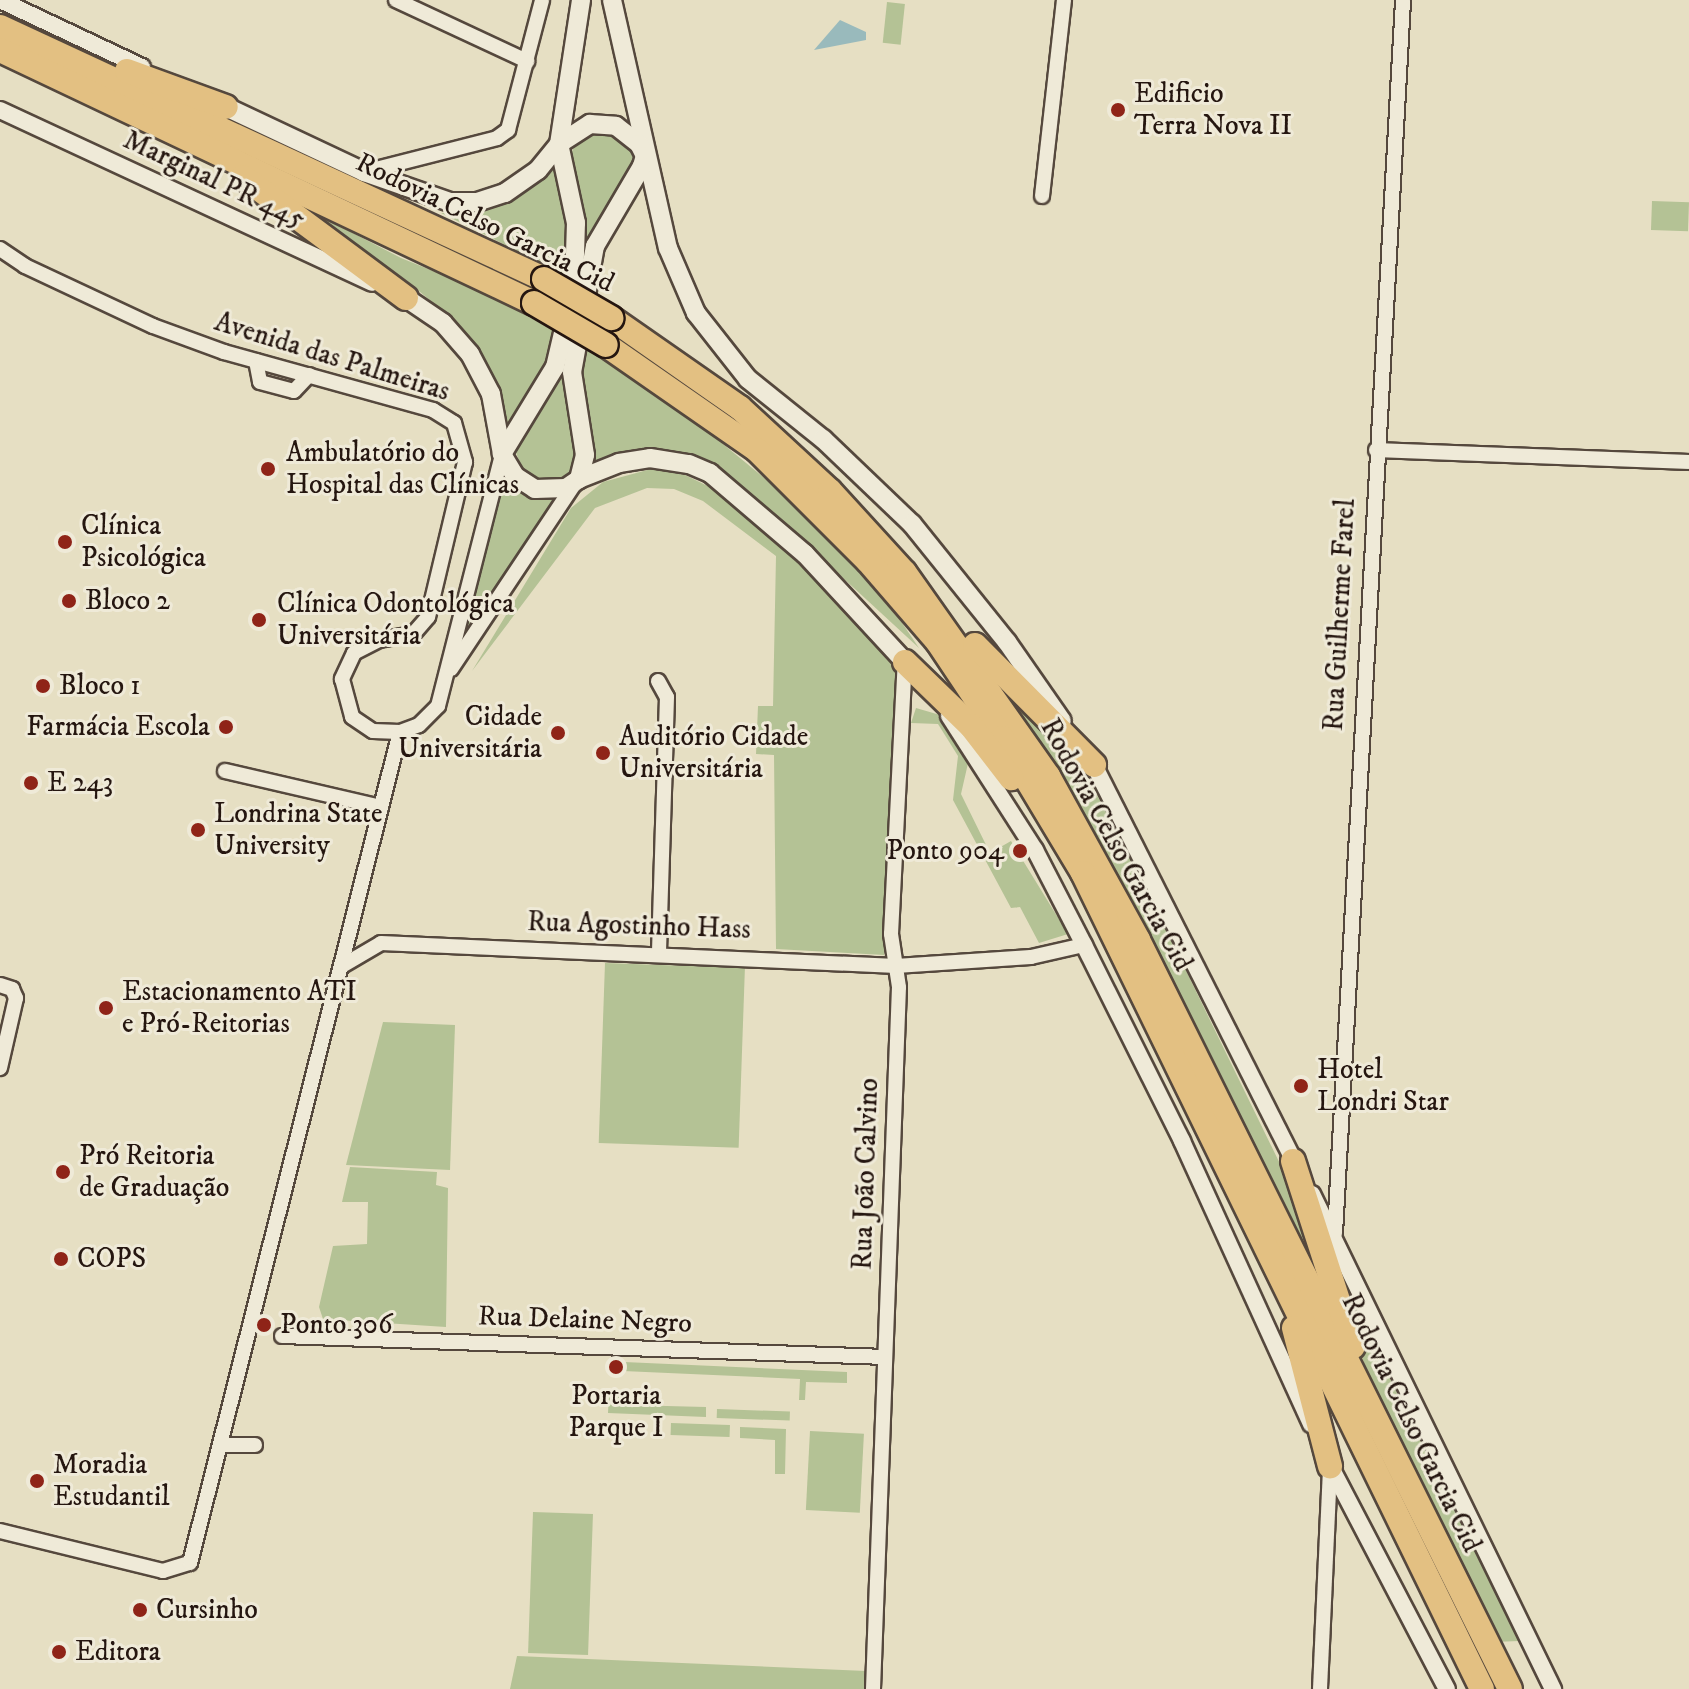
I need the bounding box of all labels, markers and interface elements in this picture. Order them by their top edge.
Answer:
place label: Edificio Terra Nova II [1134,77,1292,143]
marker: Edificio Terra Nova II [1109,101,1127,119]
street label: Marginal PR 445 [118,123,310,237]
street label: Rodovia Celso Garcia Cid [350,146,620,300]
street label: Avenida das Palmeiras [210,305,454,409]
place label: Ambulatório do Hospital das Clínicas [286,436,519,502]
marker: Ambulatório do Hospital das Clínicas [257,458,279,480]
street label: Rua Guilherme Farel [1317,498,1363,732]
place label: Clínica Psicológica [81,509,206,575]
marker: Clínica Psicológica [56,533,74,551]
place label: Bloco 2 [85,584,170,618]
place label: Clínica Odontológica Universitária [277,587,514,653]
marker: Bloco 2 [60,592,78,610]
marker: Clínica Odontológica Universitária [248,609,270,631]
place label: Bloco 1 [59,669,140,703]
marker: Bloco 1 [34,677,52,695]
place label: Cidade Universitária [398,700,542,766]
place label: Farmácia Escola [26,710,210,744]
street label: Rodovia Celso Garcia Cid [1033,713,1199,977]
marker: Farmácia Escola [217,718,235,736]
place label: Auditório Cidade Universitária [619,720,808,786]
marker: Cidade Universitária [549,724,567,742]
marker: Auditório Cidade Universitária [594,744,612,762]
place label: E 243 [47,766,113,800]
marker: E 243 [22,774,40,792]
place label: Londrina State University [214,797,383,863]
marker: Londrina State University [189,821,207,839]
place label: Ponto 904 [887,834,1004,868]
marker: Ponto 904 [1011,842,1029,860]
street label: Rua Agostinho Hass [527,905,751,947]
place label: Estacionamento ATI e Pró-Reitorias [122,975,357,1041]
marker: Estacionamento ATI e Pró-Reitorias [97,999,115,1017]
place label: Hotel Londri Star [1317,1053,1449,1119]
street label: Rua João Calvino [846,1077,886,1271]
marker: Hotel Londri Star [1292,1077,1310,1095]
place label: Pró Reitoria de Graduação [79,1139,229,1205]
marker: Pró Reitoria de Graduação [54,1163,72,1181]
place label: COPS [77,1242,146,1276]
marker: COPS [52,1250,70,1268]
street label: Rodovia Celso Garcia Cid [1334,1288,1488,1558]
street label: Rua Delaine Negro [478,1299,692,1341]
place label: Ponto 306 [280,1308,393,1342]
marker: Ponto 306 [255,1316,273,1334]
marker: Portaria Parque I [607,1358,625,1376]
place label: Portaria Parque I [569,1379,663,1445]
place label: Moradia Estudantil [53,1448,170,1514]
marker: Moradia Estudantil [28,1472,46,1490]
place label: Cursinho [156,1593,258,1627]
marker: Cursinho [131,1601,149,1619]
place label: Editora [75,1635,161,1669]
marker: Editora [50,1643,68,1661]

